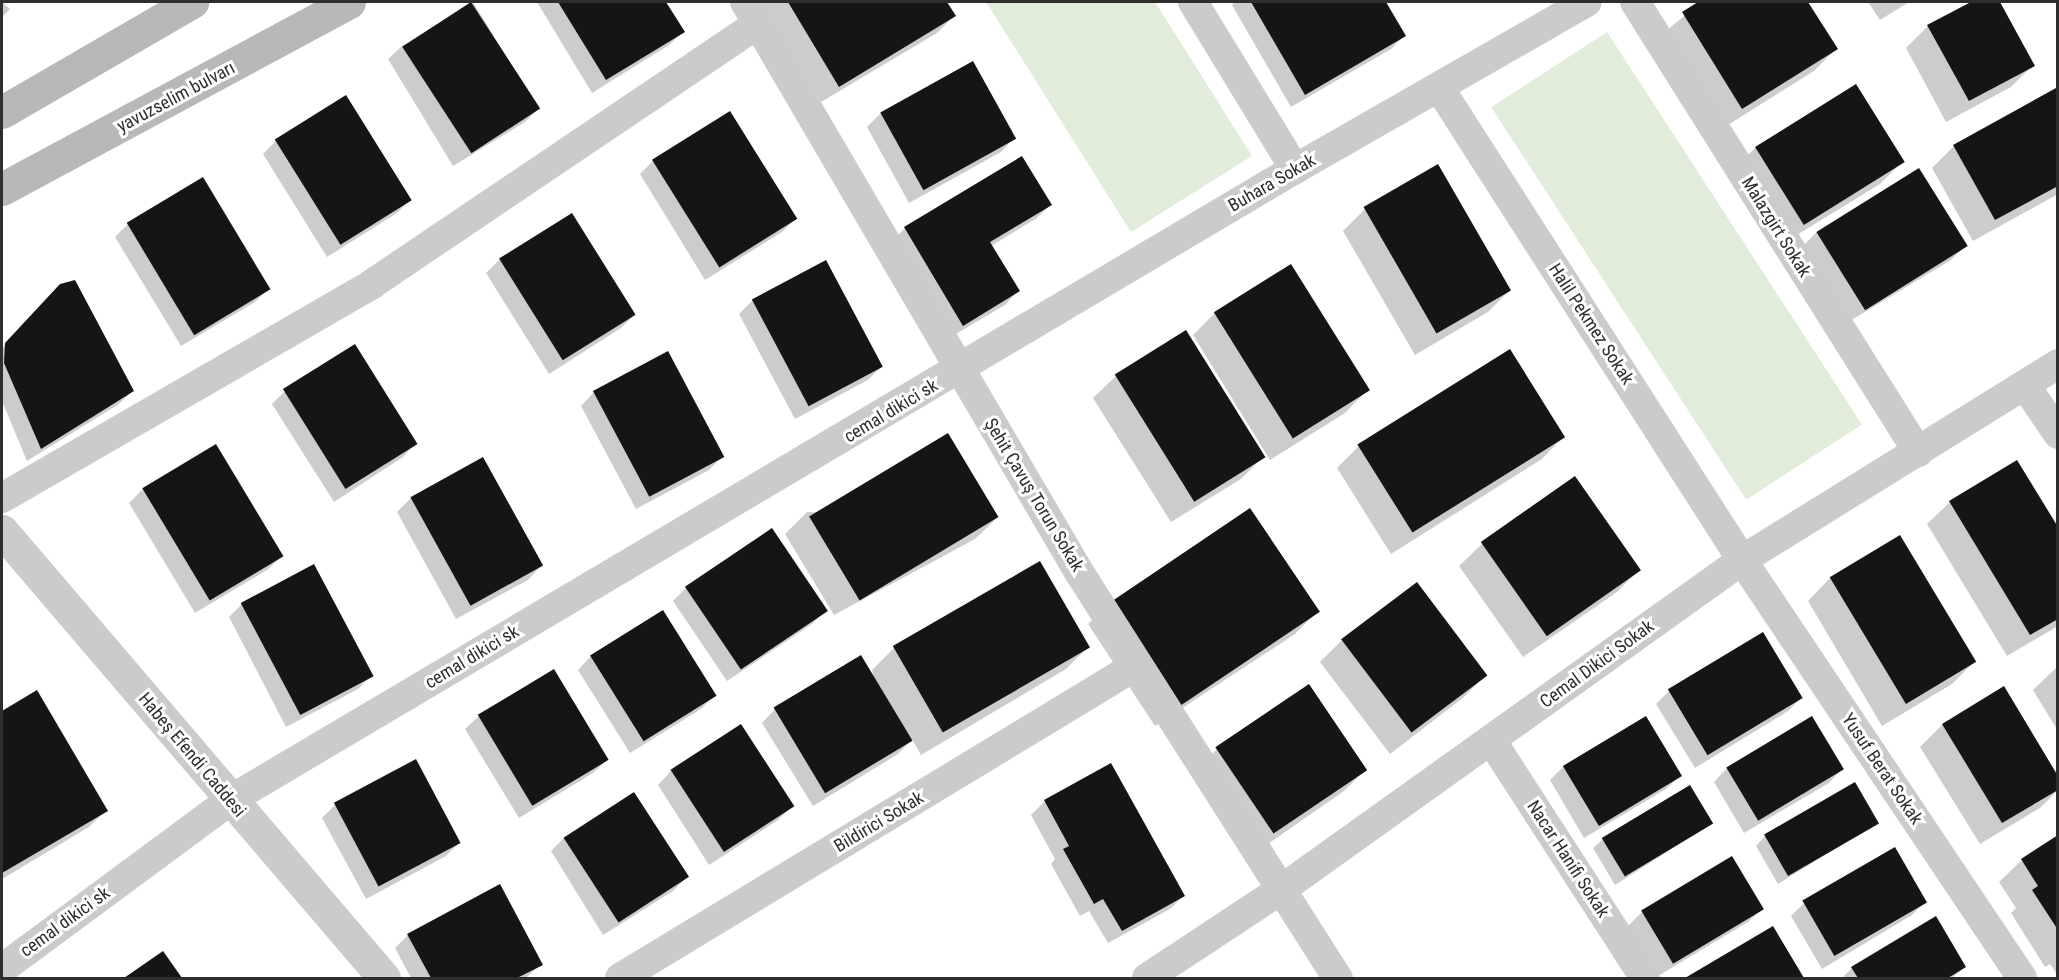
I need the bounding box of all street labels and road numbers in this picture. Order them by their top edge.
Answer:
street label: yavuzselim bulvarı [113,57,239,137]
street label: Buhara Sokak [1225,149,1319,217]
street label: Malazgirt Sokak [1737,173,1815,281]
street label: Halil Pekmez Sokak [1544,259,1638,389]
street label: cemal dikici sk [840,375,942,447]
street label: Şehit Çavuş Torun Sokak [980,414,1088,576]
street label: Cemal Dikici Sokak [1536,615,1658,713]
street label: cemal dikici sk [421,621,523,693]
street label: Habeş Efendi Caddesi [134,688,250,822]
street label: Yusuf Berat Sokak [1837,709,1927,829]
street label: Bildirici Sokak [830,787,928,857]
street label: Nacar Hanifi Sokak [1522,796,1614,922]
street label: cemal dikici sk [16,882,114,962]

